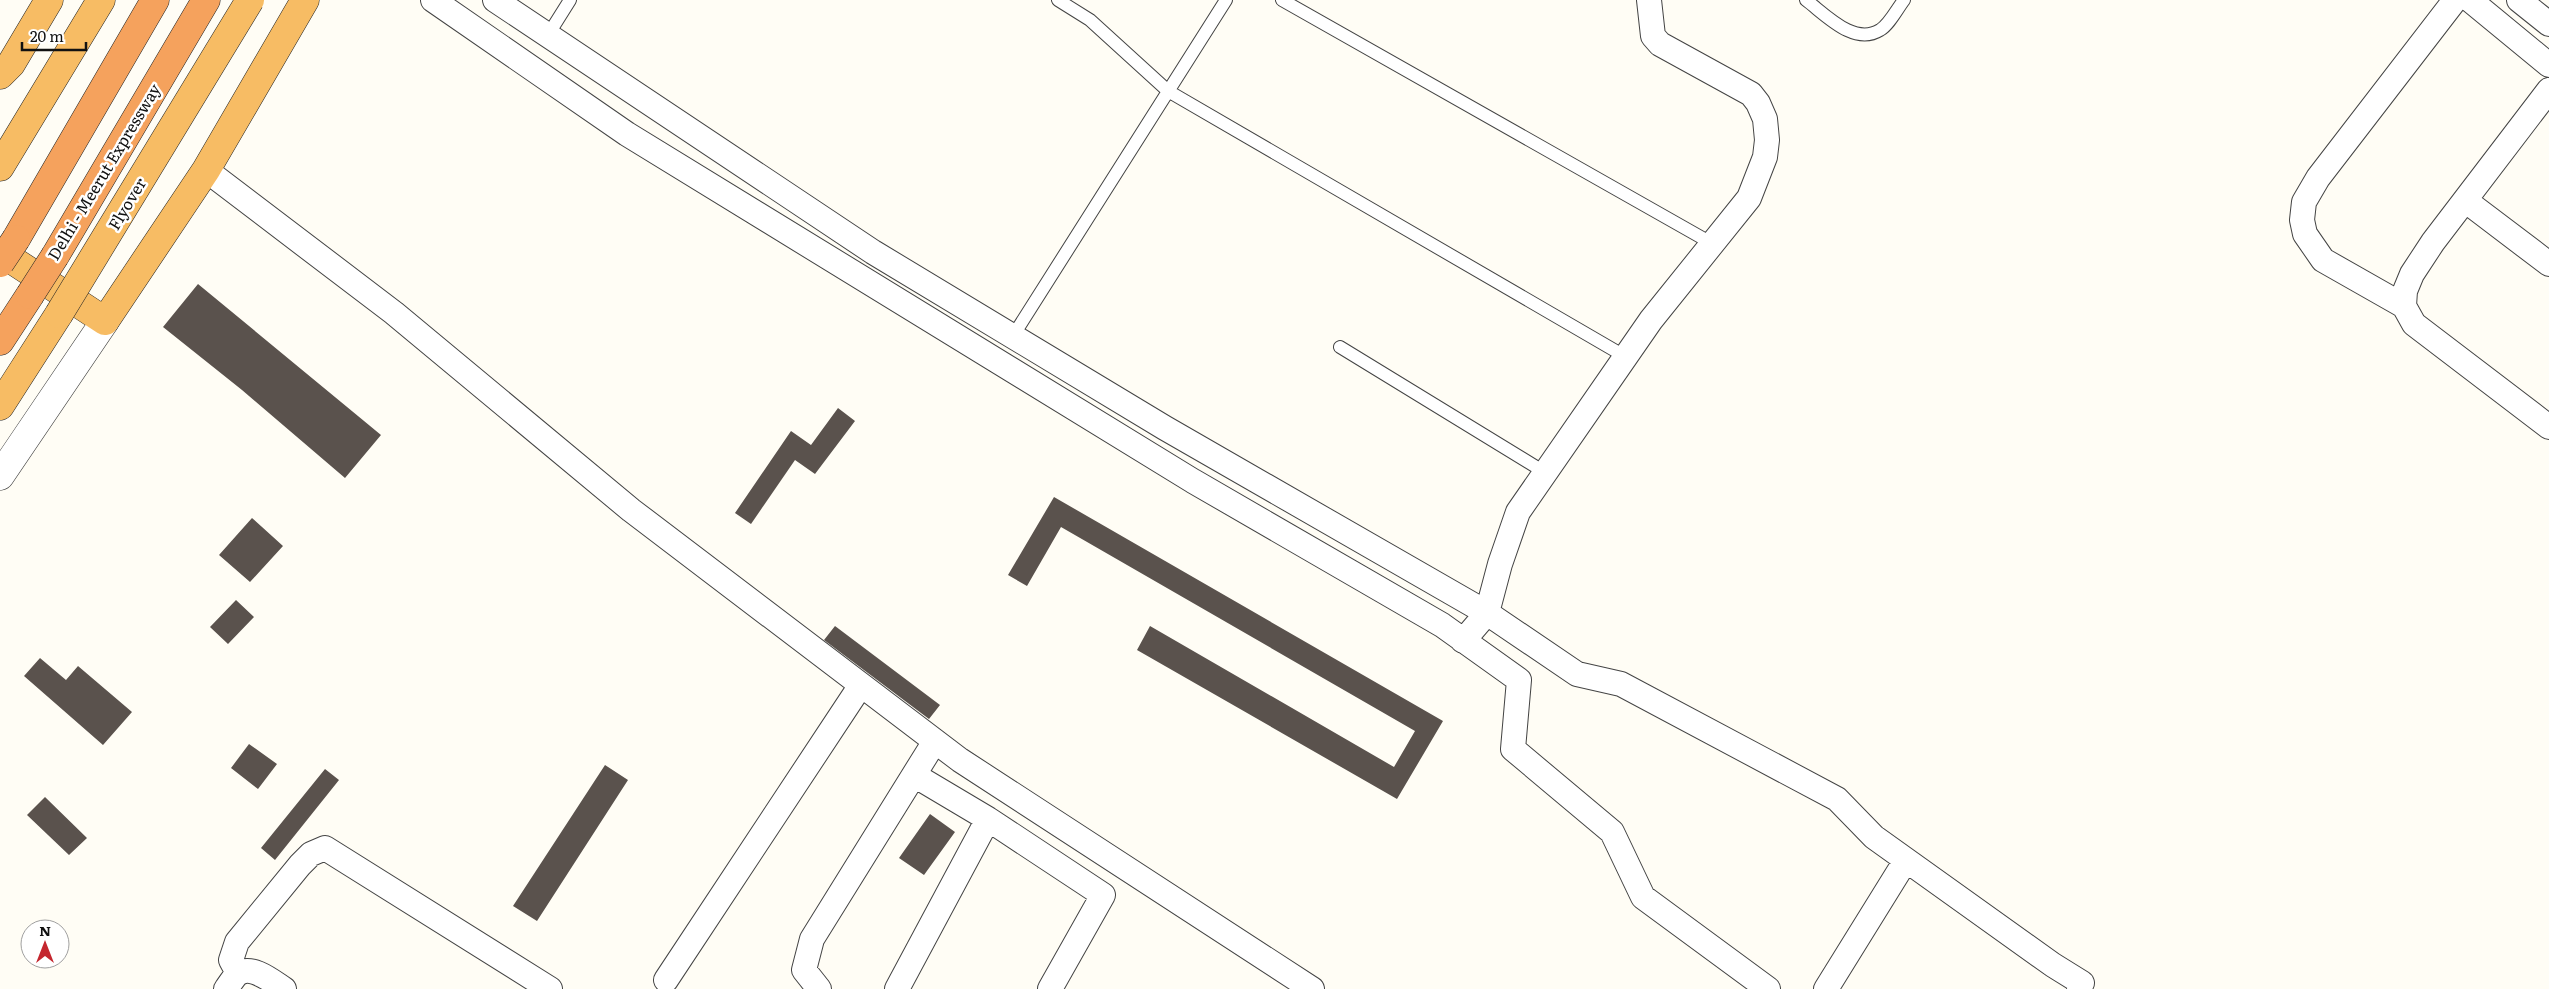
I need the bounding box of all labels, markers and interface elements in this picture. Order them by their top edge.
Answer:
scale bar [22,20,86,52]
text: 20 m [30,24,64,47]
street label: Delhi - Meerut Expressway [41,78,166,264]
street label: Flyover [101,172,151,234]
north arrow [20,919,70,969]
text: N [39,920,51,940]

